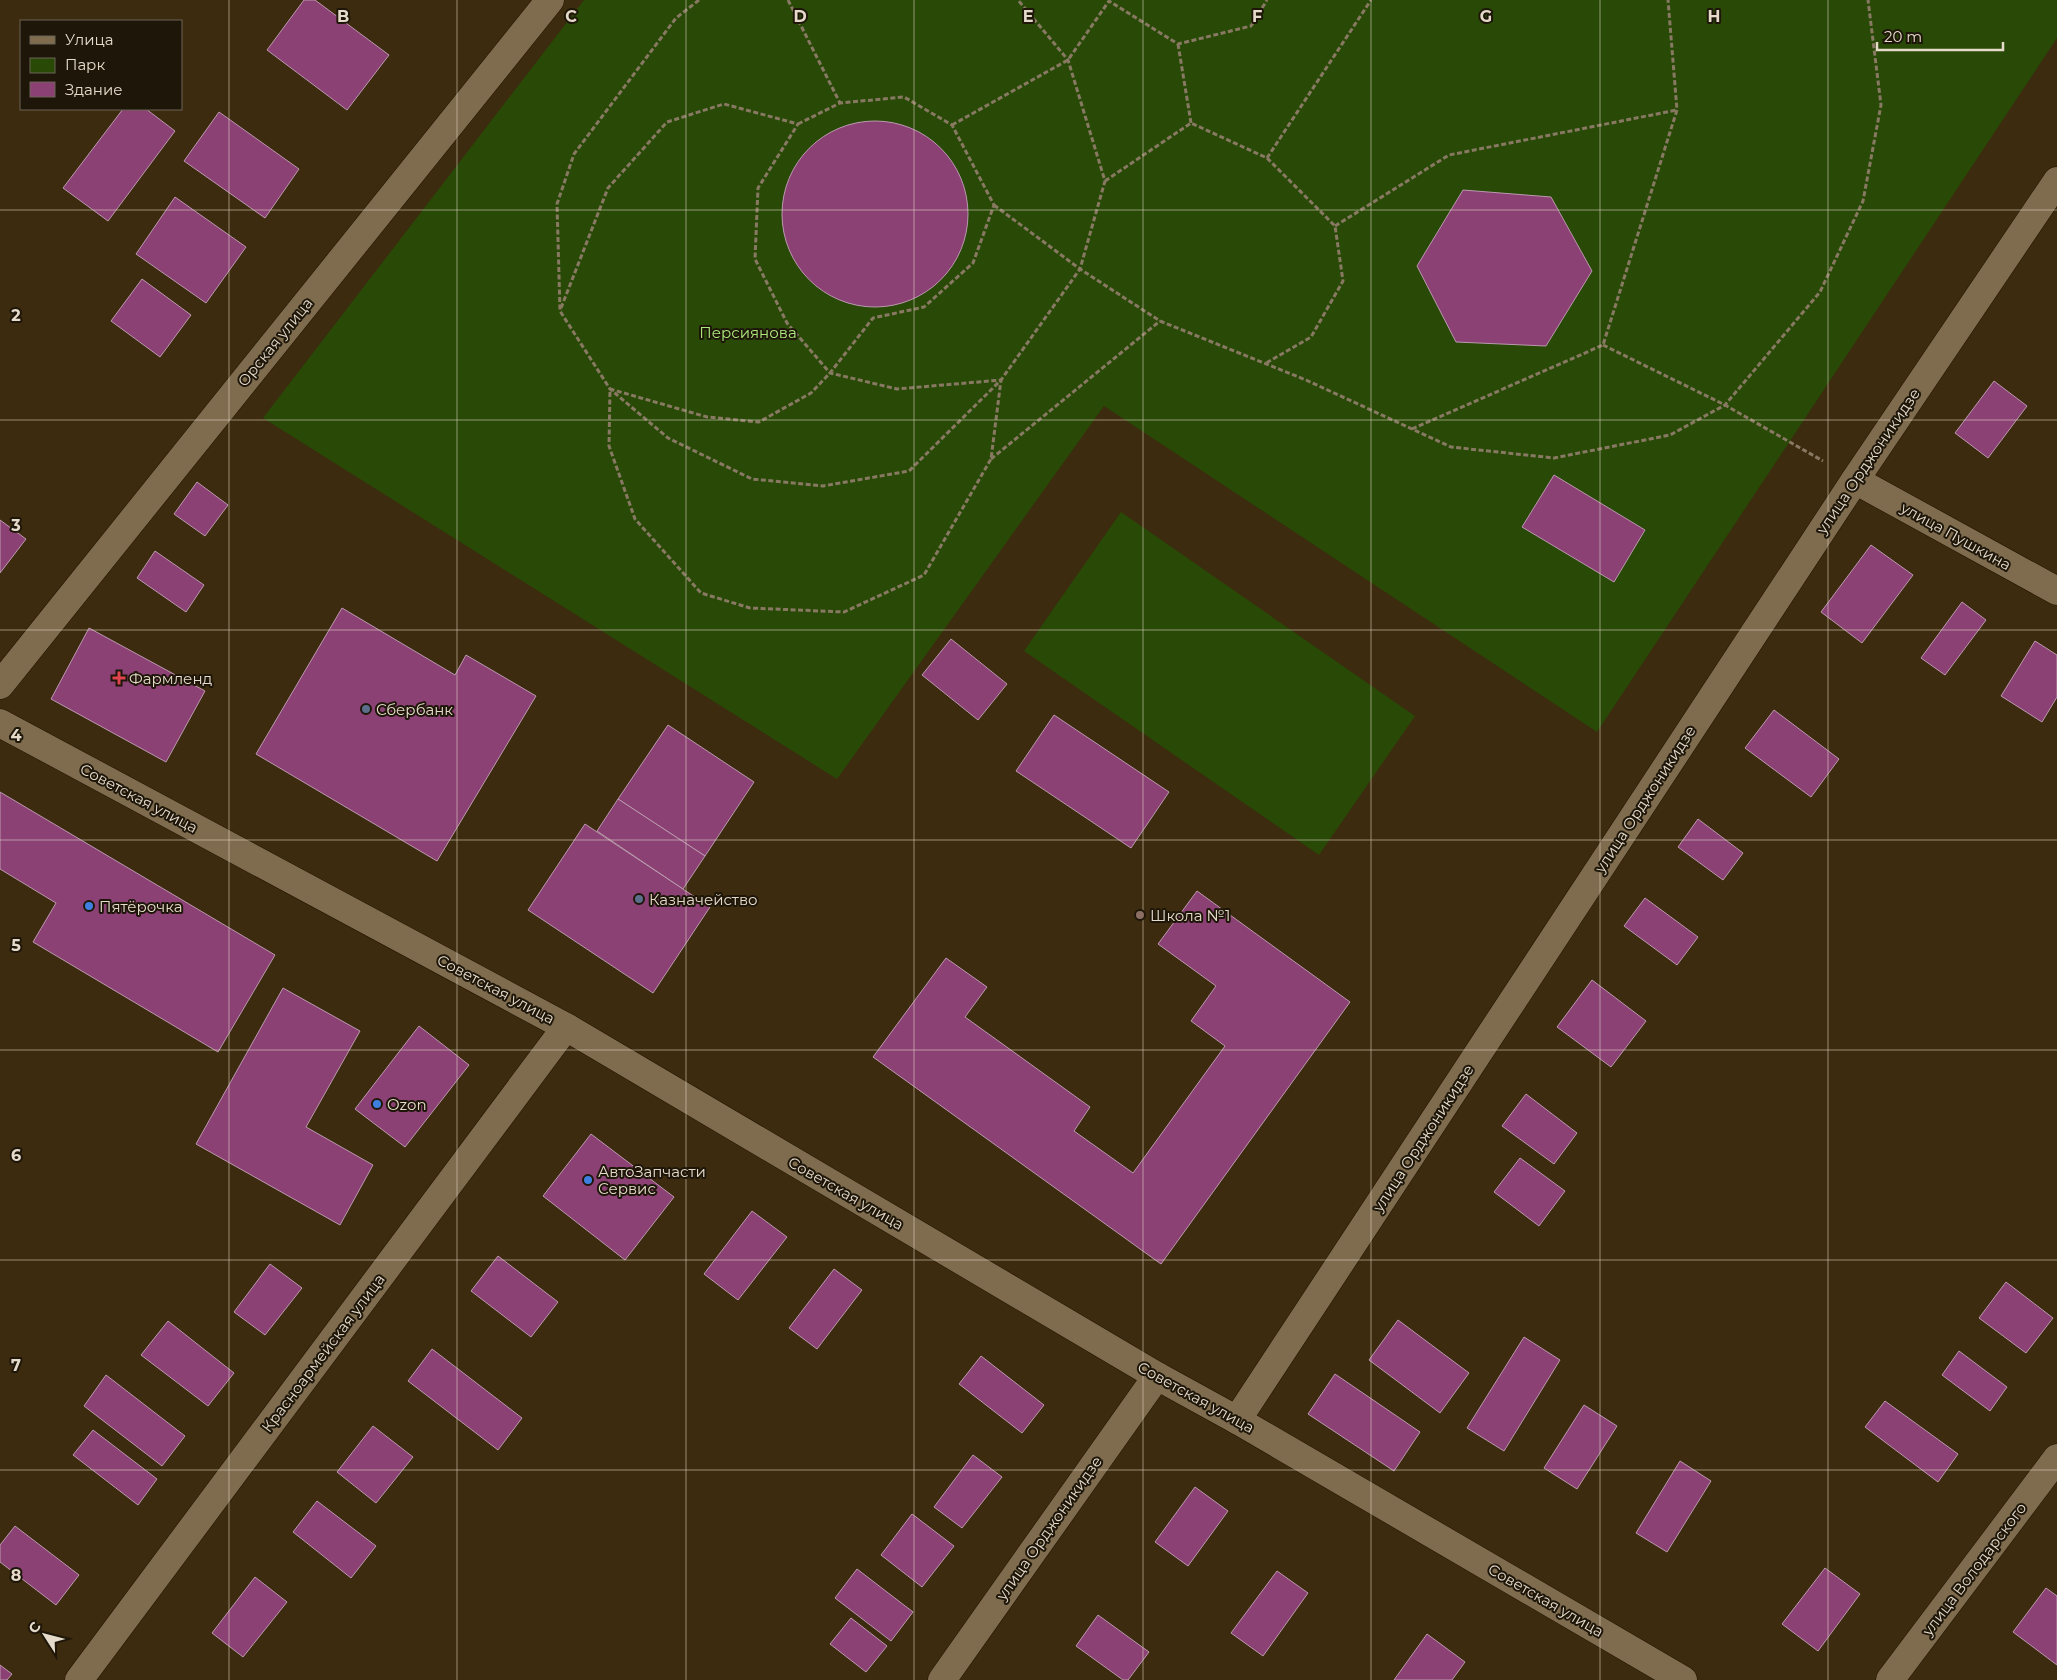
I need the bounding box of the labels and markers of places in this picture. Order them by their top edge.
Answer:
place label: Фармленд [129,669,213,688]
marker: Фармленд [113,672,125,684]
place label: Сбербанк [376,700,453,719]
marker: Сбербанк [360,703,372,715]
place label: Казначейство [649,890,758,909]
marker: Казначейство [633,893,645,905]
place label: Пятёрочка [99,897,183,916]
marker: Пятёрочка [83,900,95,912]
place label: Школа №1 [1150,906,1230,925]
marker: Школа №1 [1134,909,1146,921]
place label: Ozon [387,1095,427,1114]
marker: Ozon [371,1098,383,1110]
place label: АвтоЗапчасти Сервис [598,1162,706,1198]
marker: АвтоЗапчасти Сервис [582,1174,594,1186]

